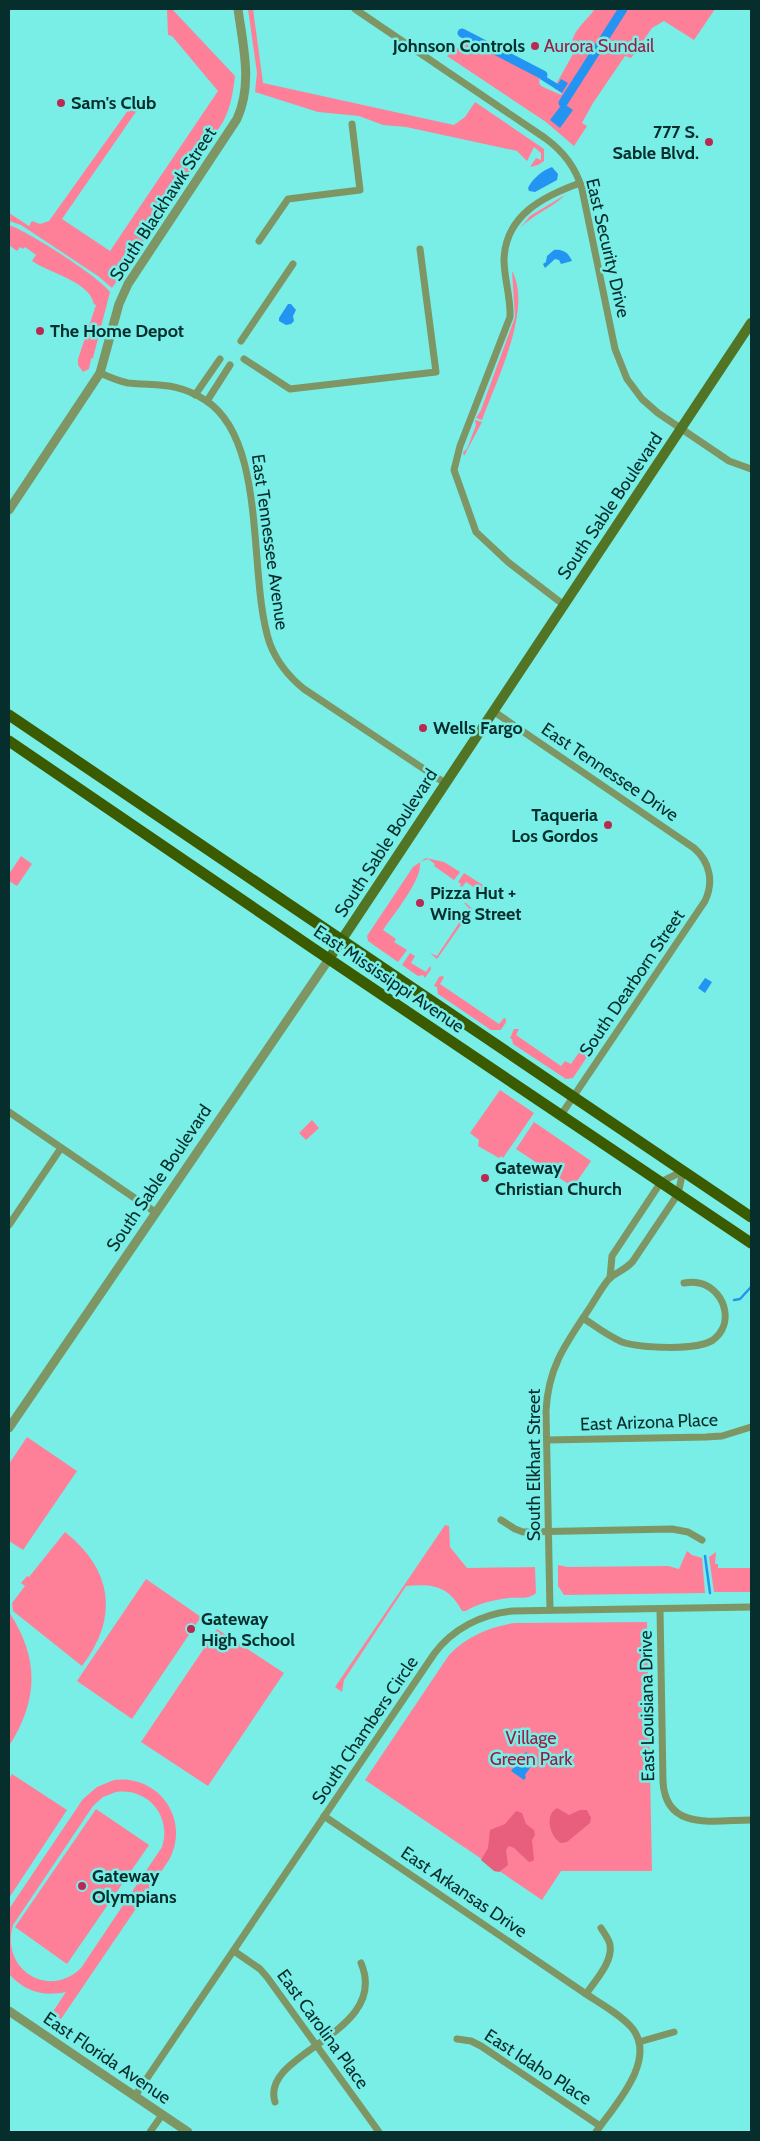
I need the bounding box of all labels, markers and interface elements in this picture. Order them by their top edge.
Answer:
place label: Johnson Controls [392,35,525,57]
park label: Aurora Sundail [544,35,655,57]
marker: Johnson Controls [529,40,541,52]
place label: Sam's Club [71,92,156,114]
marker: Sam's Club [55,97,67,109]
place label: 777 S. Sable Blvd. [613,121,699,164]
street label: South Blackhawk Street [105,123,221,285]
marker: 777 S. Sable Blvd. [703,136,715,148]
street label: East Security Drive [581,176,635,320]
place label: The Home Depot [50,320,184,342]
marker: The Home Depot [34,325,46,337]
street label: South Sable Boulevard [553,428,667,584]
street label: East Tennessee Avenue [247,453,293,631]
place label: Wells Fargo [433,717,523,739]
street label: East Tennessee Drive [537,718,683,826]
marker: Wells Fargo [417,722,429,734]
street label: South Sable Boulevard [330,765,442,921]
place label: Taqueria Los Gordos [511,804,598,847]
marker: Taqueria Los Gordos [602,819,614,831]
place label: Pizza Hut + Wing Street [430,882,522,925]
marker: Pizza Hut + Wing Street [414,897,426,909]
street label: South Dearborn Street [575,905,689,1061]
street label: East Mississippi Avenue [310,920,468,1038]
street label: South Sable Boulevard [102,1100,216,1256]
place label: Gateway Christian Church [495,1157,622,1200]
marker: Gateway Christian Church [479,1172,491,1184]
street label: South Elkhart Street [523,1389,545,1541]
street label: East Arizona Place [580,1409,718,1435]
place label: Gateway High School [201,1608,295,1651]
marker: Gateway High School [185,1623,197,1635]
street label: East Louisiana Drive [635,1630,659,1782]
street label: South Chambers Circle [307,1652,423,1808]
park label: Village Green Park [490,1727,573,1770]
street label: East Arkansas Drive [397,1842,531,1942]
place label: Gateway Olympians [92,1865,177,1908]
marker: Gateway Olympians [76,1880,88,1892]
street label: East Carolina Place [272,1965,374,2093]
street label: East Florida Avenue [39,2007,175,2109]
street label: East Idaho Place [480,2024,596,2110]

